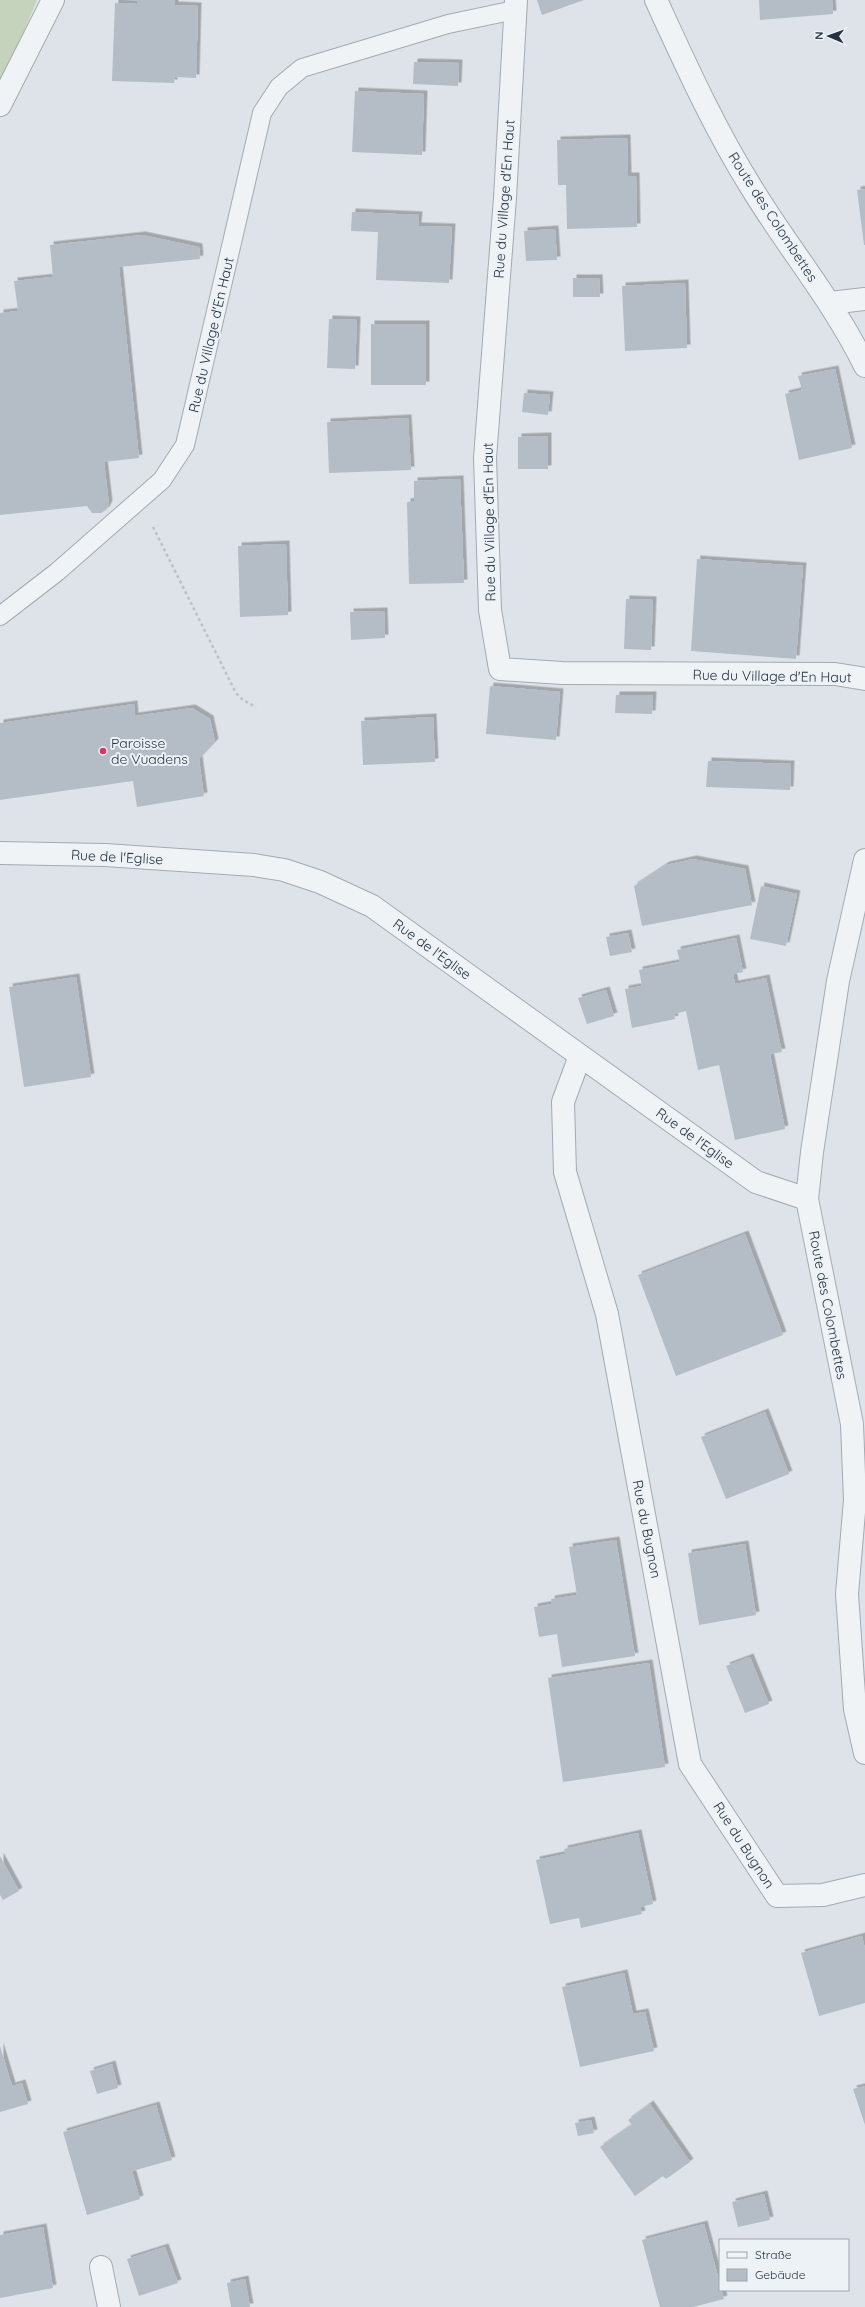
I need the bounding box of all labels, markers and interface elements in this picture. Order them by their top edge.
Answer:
north arrow [809,16,849,56]
text: N [812,31,826,40]
street label: Rue du Village d'En Haut [489,119,519,279]
street label: Route des Colombettes [724,149,822,285]
street label: Rue du Village d'En Haut [184,255,238,415]
street label: Rue du Village d'En Haut [479,442,499,602]
street label: Rue du Village d'En Haut [692,666,852,686]
place label: Paroisse de Vuadens [111,734,188,768]
marker: Paroisse de Vuadens [98,746,108,756]
street label: Rue de l'Eglise [70,846,164,868]
street label: Rue de l'Eglise [389,915,475,983]
street label: Rue de l'Eglise [652,1104,738,1172]
street label: Route des Colombettes [805,1229,851,1381]
street label: Rue du Bugnon [629,1478,665,1580]
street label: Rue du Bugnon [709,1798,779,1892]
legend [719,2239,849,2291]
text: Straße [755,2247,792,2262]
text: Gebäude [755,2267,806,2282]

